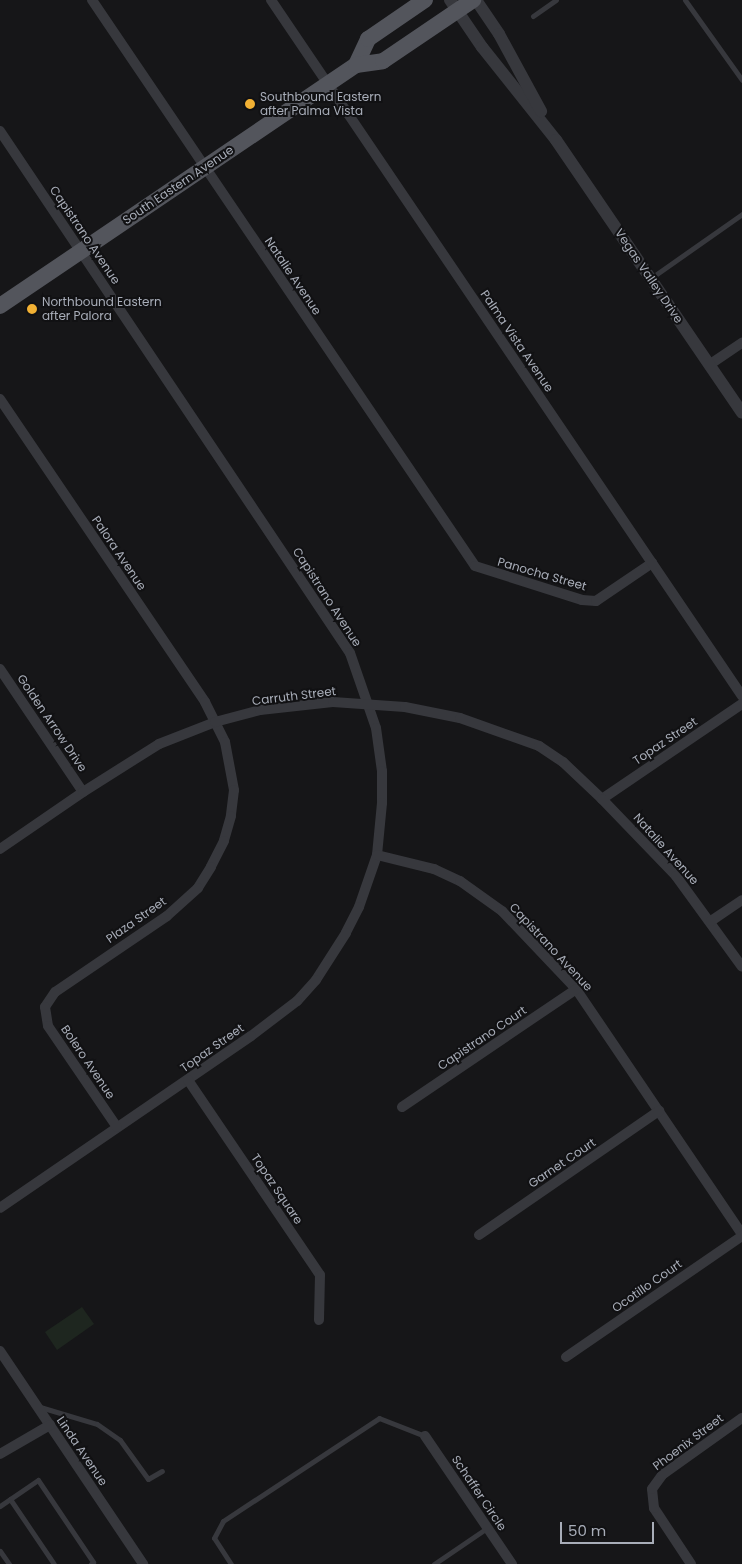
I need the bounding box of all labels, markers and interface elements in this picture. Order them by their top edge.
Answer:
place label: Southbound Eastern after Palma Vista [260,90,381,118]
marker: Southbound Eastern after Palma Vista [244,98,256,110]
street label: South Eastern Avenue [120,143,236,227]
street label: Capistrano Avenue [47,183,123,287]
street label: Vegas Valley Drive [612,226,686,326]
street label: Natalie Avenue [262,234,324,318]
street label: Palma Vista Avenue [478,287,556,395]
place label: Northbound Eastern after Palora [42,295,162,323]
marker: Northbound Eastern after Palora [26,303,38,315]
street label: Palora Avenue [89,513,149,593]
street label: Capistrano Avenue [290,545,364,649]
street label: Panocha Street [496,554,588,594]
street label: Golden Arrow Drive [14,672,90,774]
street label: Carruth Street [251,684,337,708]
street label: Topaz Street [630,714,700,768]
street label: Natalie Avenue [630,811,702,887]
street label: Plaza Street [103,894,169,946]
street label: Capistrano Avenue [506,900,596,994]
street label: Capistrano Court [435,1003,529,1073]
street label: Topaz Street [177,1021,247,1075]
street label: Bolero Avenue [58,1022,118,1102]
street label: Garnet Court [526,1135,598,1191]
street label: Topaz Square [248,1151,306,1227]
street label: Ocotillo Court [609,1257,685,1315]
street label: Phoenix Street [650,1411,726,1473]
street label: Linda Avenue [54,1414,110,1488]
street label: Schaffer Circle [449,1453,509,1533]
scale bar [562,1512,656,1544]
text: 50 m [568,1520,606,1541]

